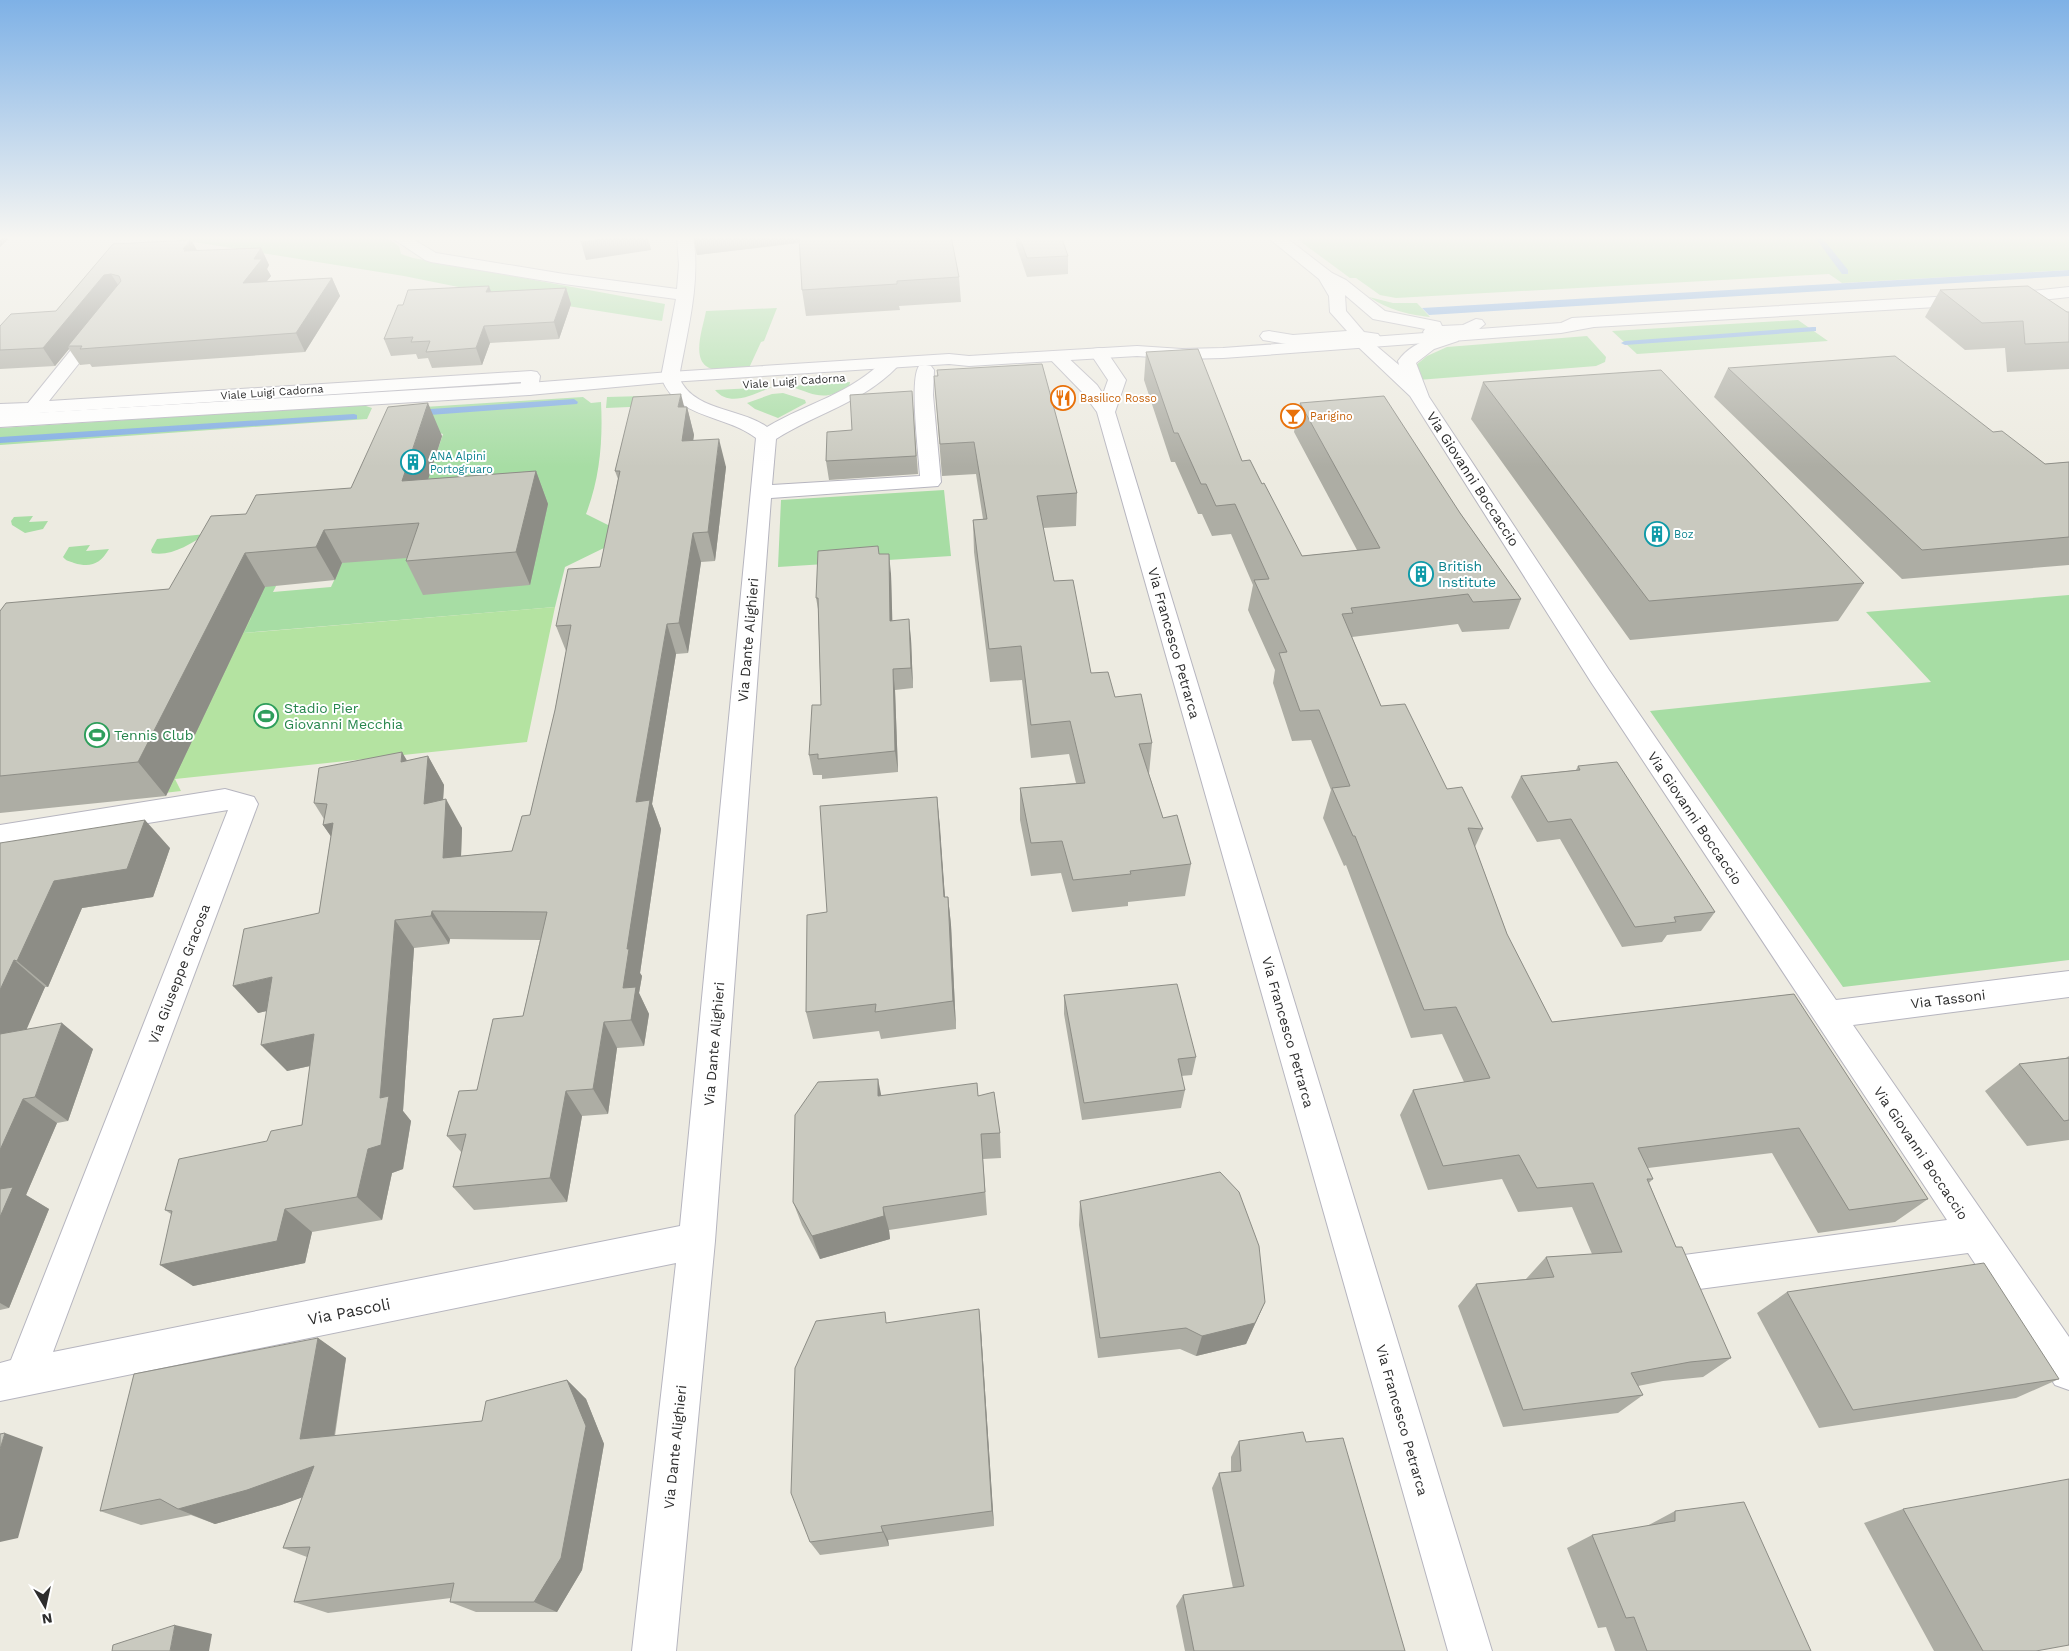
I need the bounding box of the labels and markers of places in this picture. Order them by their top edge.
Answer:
restaurant icon: Basilico Rosso [1050,385,1076,411]
place label: Basilico Rosso [1080,392,1157,405]
bar icon: Parigino [1280,403,1306,429]
place label: Parigino [1310,410,1353,423]
building icon: ANA Alpini Portogruaro [400,449,426,475]
place label: ANA Alpini Portogruaro [430,450,493,476]
building icon: Boz [1644,521,1670,547]
place label: Boz [1674,528,1694,541]
place label: British Institute [1438,558,1496,590]
building icon: British Institute [1408,561,1434,587]
place label: Stadio Pier Giovanni Mecchia [284,700,403,732]
sports icon: Stadio Pier Giovanni Mecchia [253,703,279,729]
sports icon: Tennis Club [84,722,110,748]
place label: Tennis Club [114,727,194,743]

